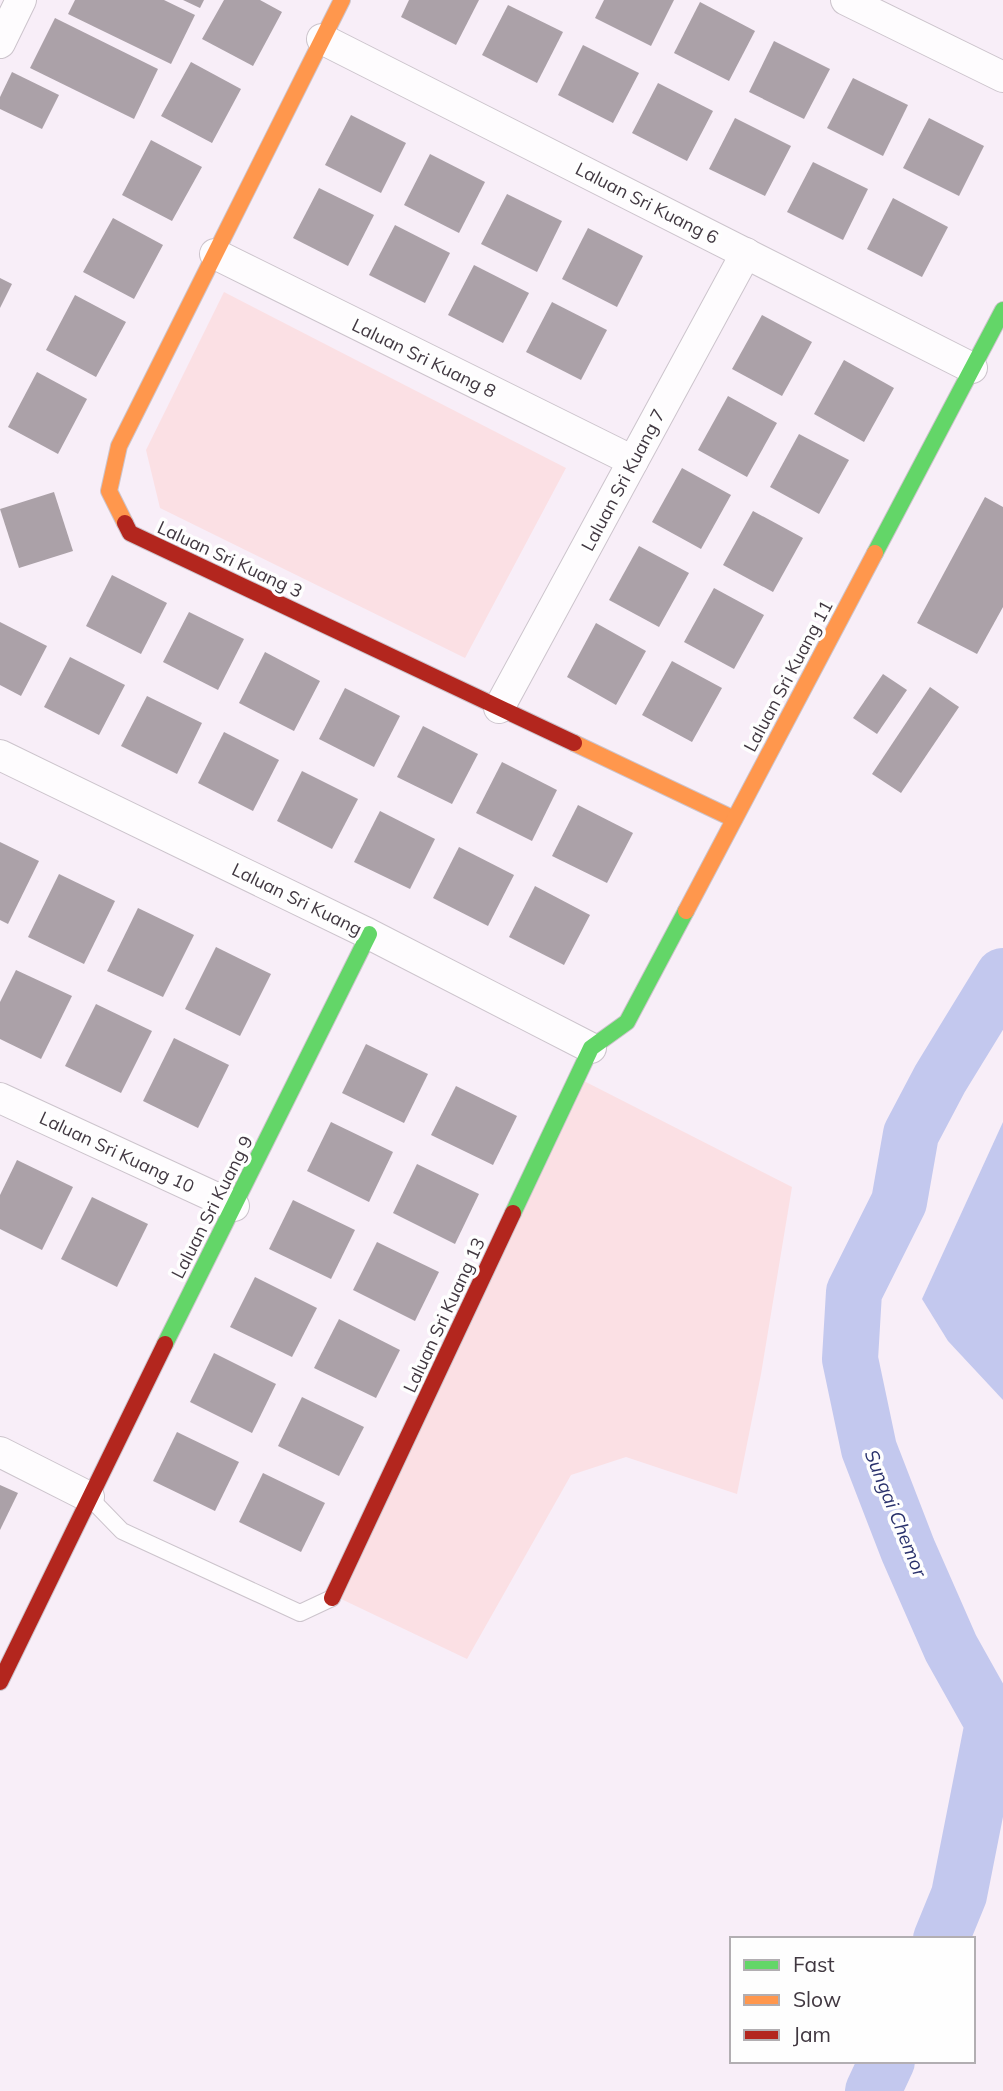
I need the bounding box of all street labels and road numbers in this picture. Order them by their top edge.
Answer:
street label: Laluan Sri Kuang 6 [572,157,722,249]
street label: Laluan Sri Kuang 8 [348,313,500,403]
street label: Laluan Sri Kuang 7 [576,405,670,555]
street label: Laluan Sri Kuang 3 [154,515,306,603]
street label: Laluan Sri Kuang 11 [738,596,838,756]
street label: Laluan Sri Kuang [228,858,366,940]
street label: Laluan Sri Kuang 10 [36,1106,198,1198]
street label: Laluan Sri Kuang 9 [166,1132,258,1282]
street label: Laluan Sri Kuang 13 [398,1234,490,1396]

